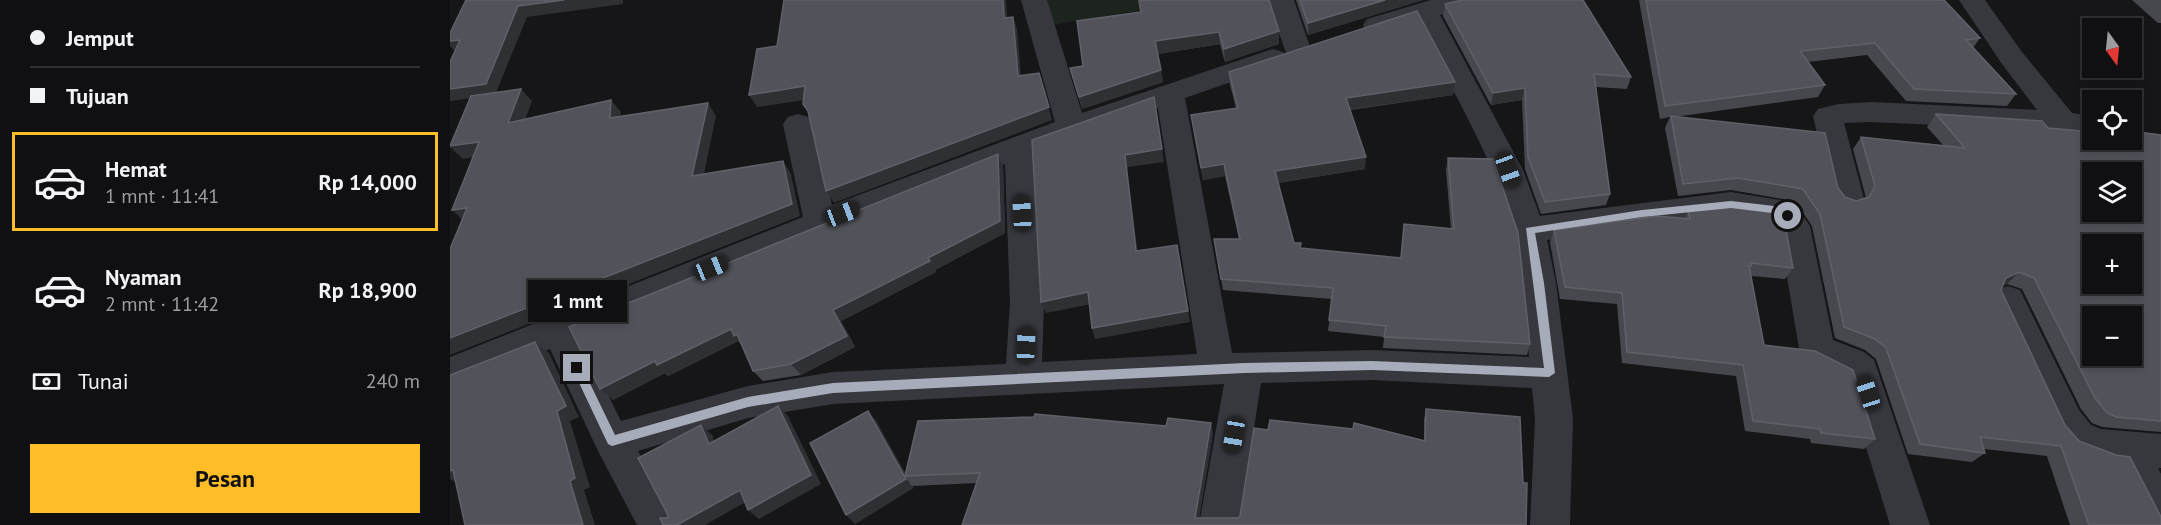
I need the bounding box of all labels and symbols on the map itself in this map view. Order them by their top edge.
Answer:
north arrow [2082,18,2142,78]
car [1493,150,1523,190]
car [1012,195,1032,231]
car [822,199,862,229]
route start [1774,202,1801,229]
car [691,253,731,283]
callout: 1 mnt [528,281,626,323]
car [1016,327,1036,363]
route end [563,354,590,381]
car [1854,373,1882,413]
car [1222,416,1246,454]

